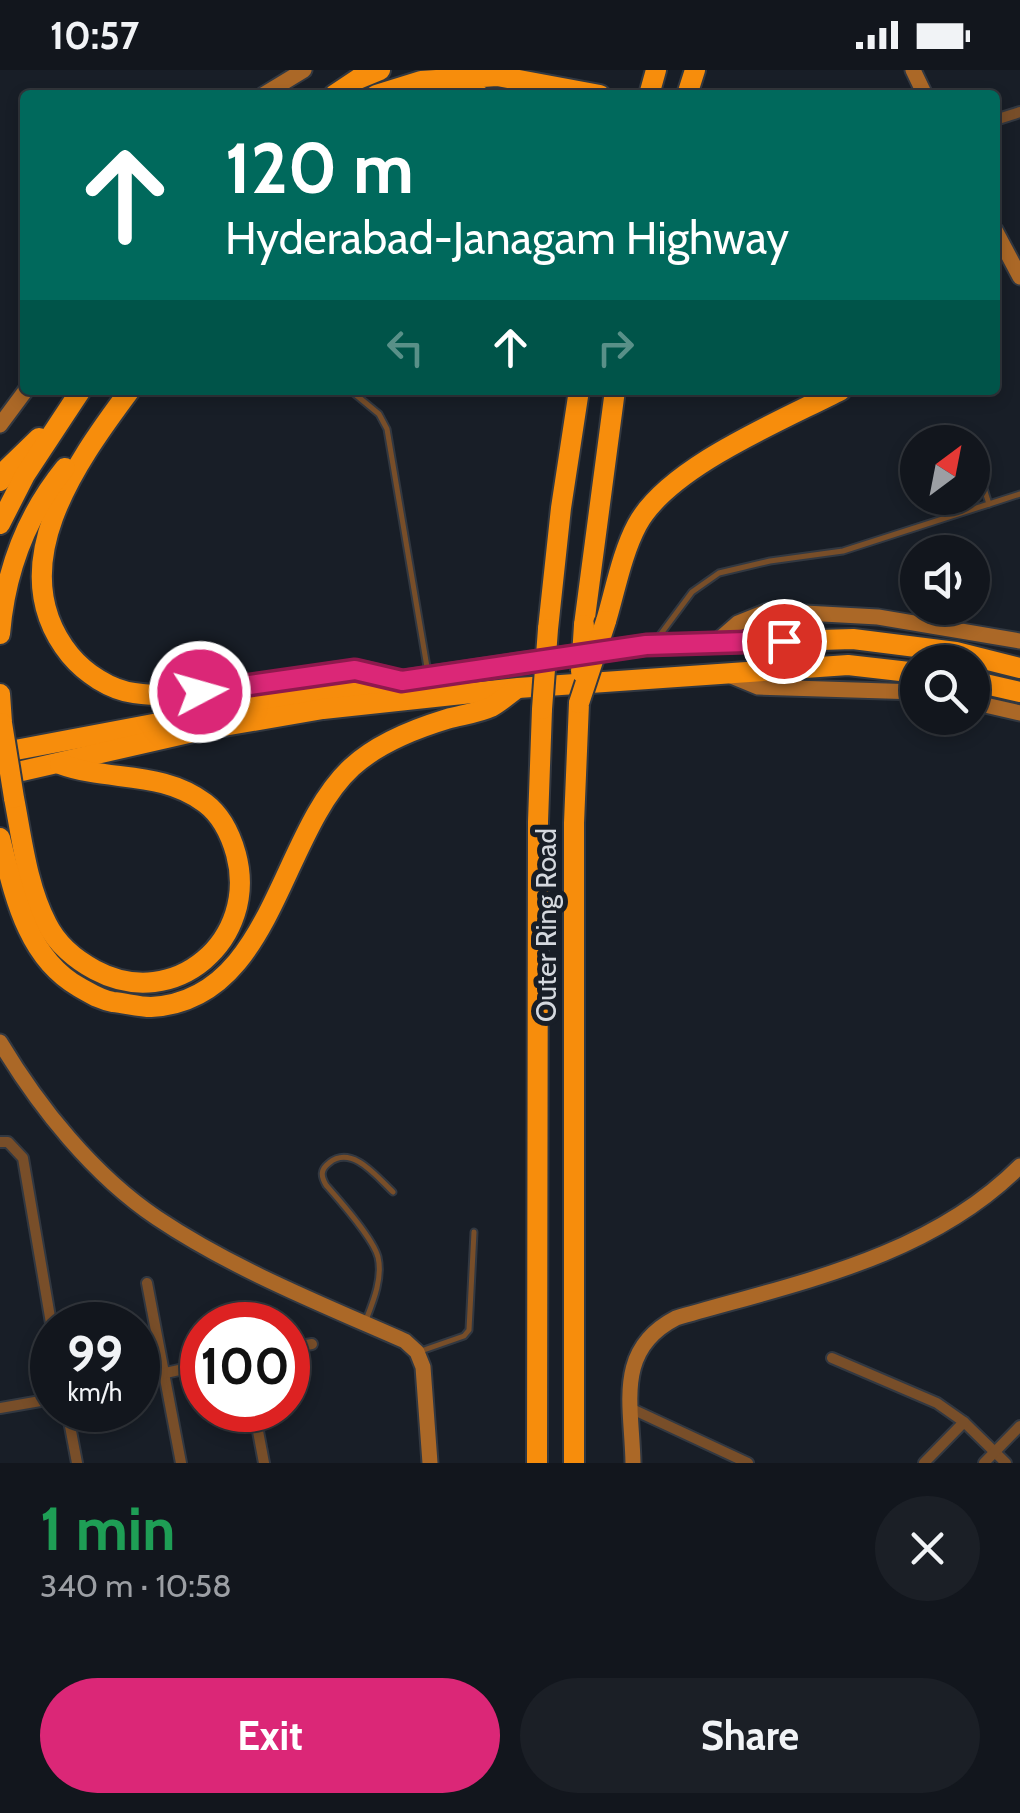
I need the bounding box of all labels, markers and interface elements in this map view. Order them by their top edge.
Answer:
text: 10:57 [50,12,139,59]
text: 120 m [225,125,414,211]
icon: ahead [60,130,190,260]
text: Hyderabad-Janagam Highway [225,211,789,265]
icon: left [378,320,433,375]
icon: ahead [483,320,538,375]
icon: right [588,320,643,375]
north arrow [900,425,990,515]
map controls [900,425,990,735]
button: sound [900,535,990,625]
pin [742,599,827,684]
icon: arrive [757,614,812,669]
position arrow [148,640,252,744]
button: search [900,645,990,735]
street label: Outer Ring Road [529,828,563,1022]
speed limit sign: 100 [180,1302,310,1432]
text: 99 [67,1324,123,1385]
text: km/h [68,1377,122,1407]
text: 1 min [40,1492,175,1565]
button: close [875,1496,980,1601]
text: 340 m · 10:58 [40,1566,232,1605]
button: Exit [40,1678,500,1793]
button: Share [520,1678,980,1793]

